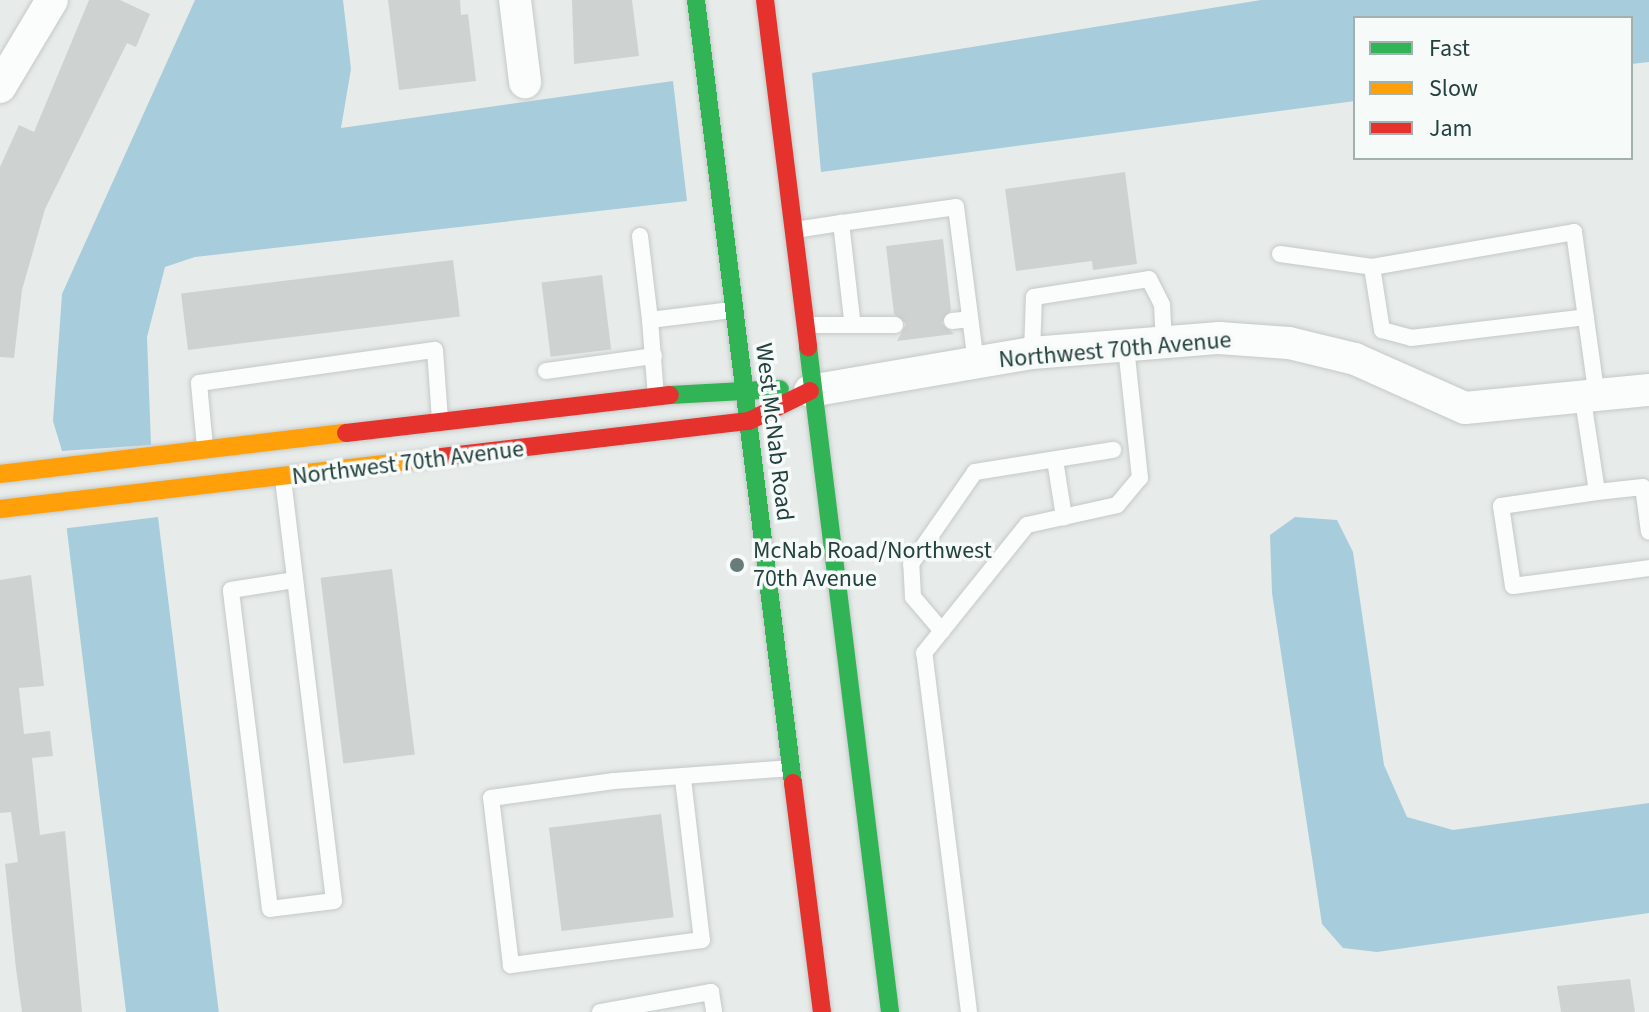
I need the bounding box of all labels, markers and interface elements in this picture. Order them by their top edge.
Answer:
legend [1353,16,1633,160]
text: Fast [1429,31,1470,66]
text: Slow [1429,71,1478,106]
text: Jam [1429,111,1473,146]
street label: Northwest 70th Avenue [997,325,1233,375]
street label: West McNab Road [749,341,799,523]
street label: Northwest 70th Avenue [290,434,526,492]
place label: McNab Road/Northwest 70th Avenue [753,537,992,593]
marker: McNab Road/Northwest 70th Avenue [728,556,746,574]

